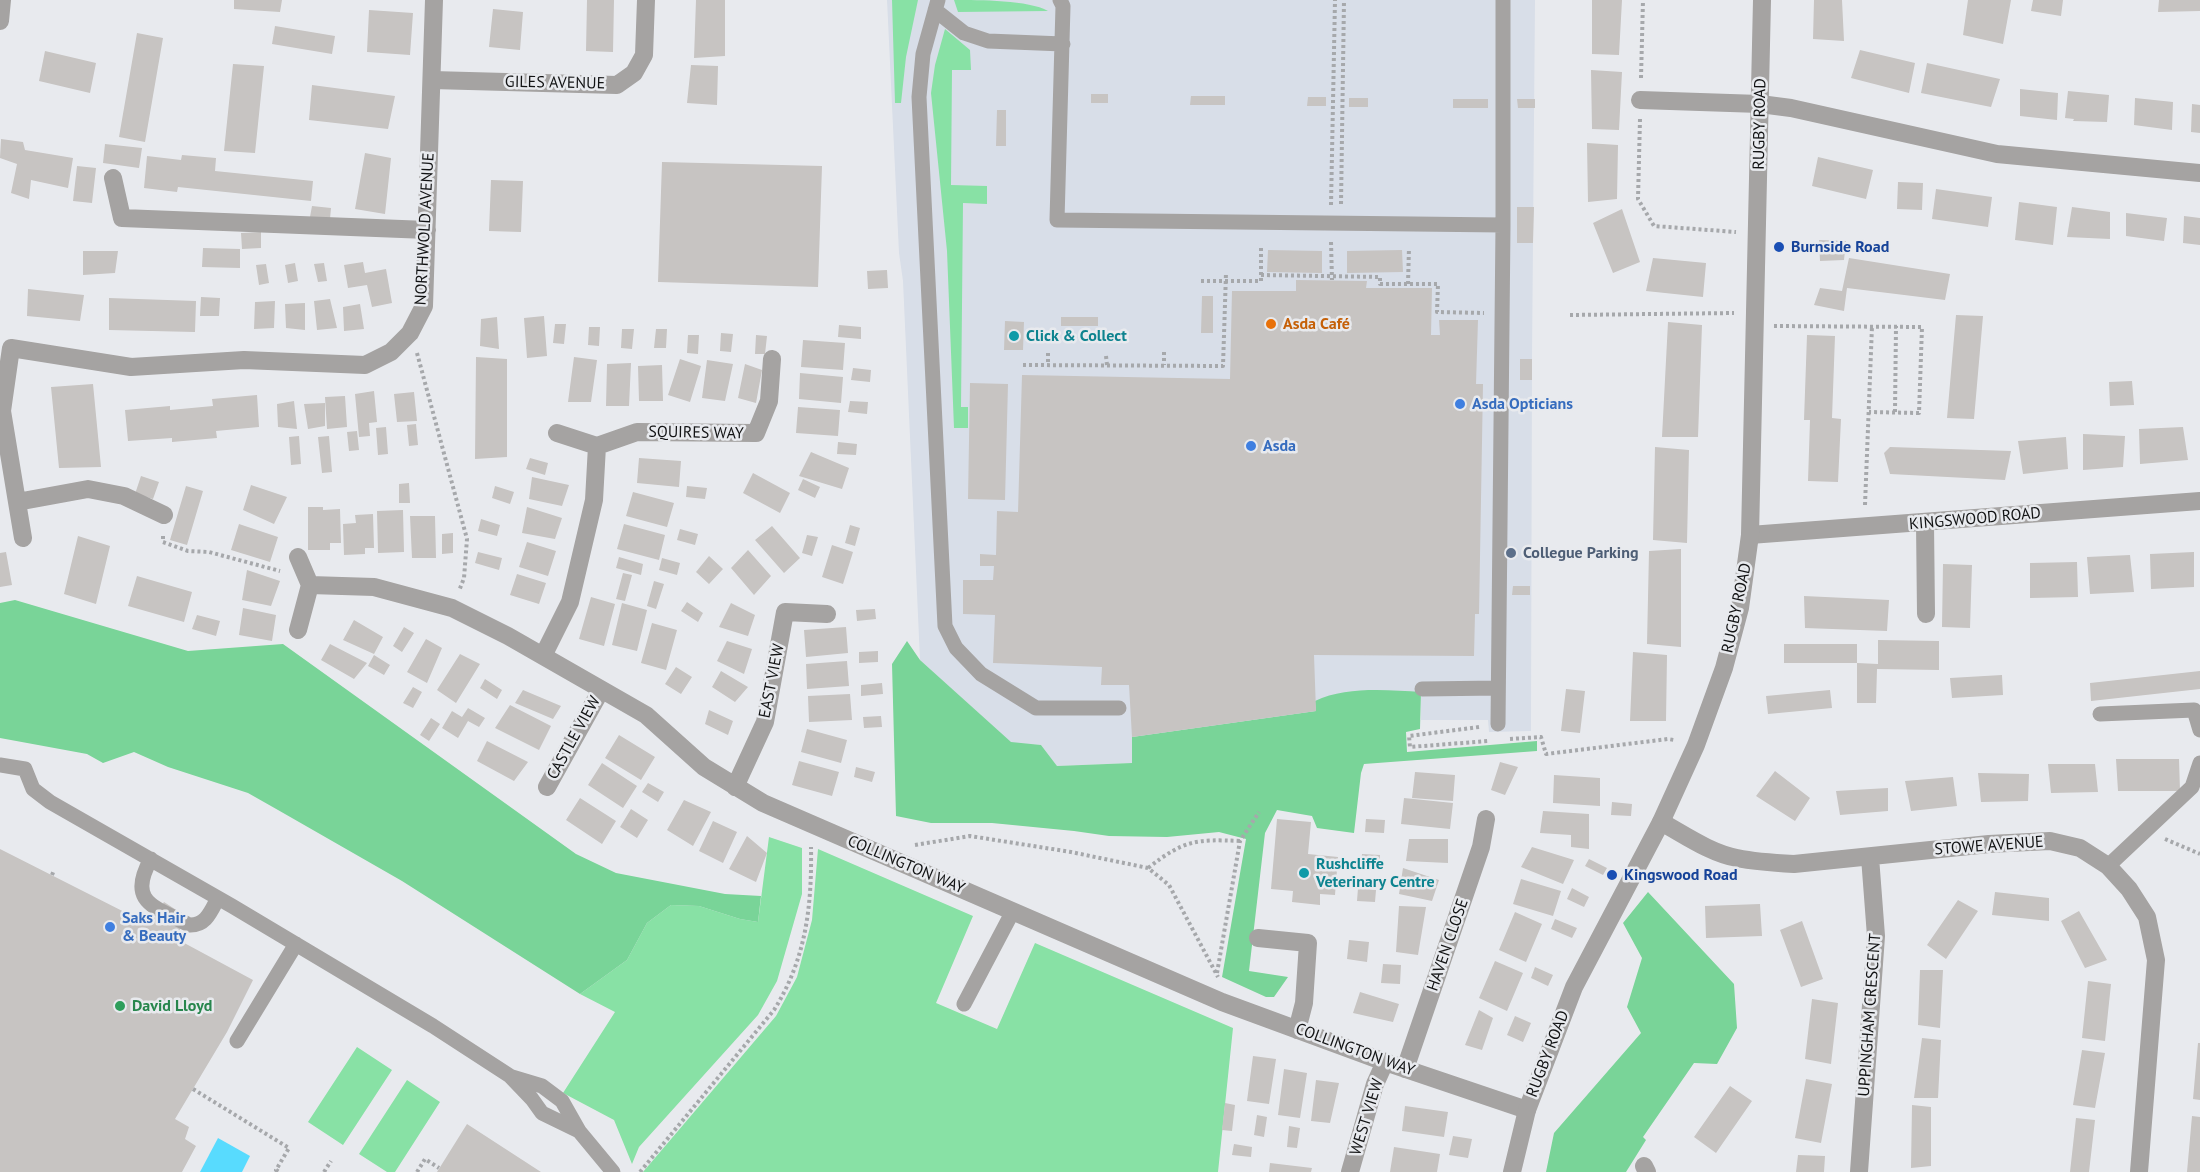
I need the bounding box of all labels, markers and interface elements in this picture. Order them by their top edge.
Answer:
street label: GILES AVENUE [505,73,605,93]
street label: RUGBY ROAD [1750,78,1770,170]
street label: NORTHWOLD AVENUE [411,152,439,306]
place label: Burnside Road [1791,237,1889,257]
marker: Burnside Road [1772,240,1786,254]
place label: Asda Café [1283,314,1350,334]
marker: Asda Café [1264,317,1278,331]
place label: Click & Collect [1026,326,1127,346]
marker: Click & Collect [1007,329,1021,343]
place label: Asda Opticians [1472,394,1573,414]
marker: Asda Opticians [1453,397,1467,411]
street label: SQUIRES WAY [648,423,744,443]
place label: Asda [1263,436,1296,456]
marker: Asda [1244,439,1258,453]
street label: KINGSWOOD ROAD [1908,504,2042,534]
place label: Collegue Parking [1523,543,1638,563]
marker: Collegue Parking [1504,546,1518,560]
street label: RUGBY ROAD [1718,561,1756,655]
street label: EAST VIEW [755,642,789,720]
street label: CASTLE VIEW [543,693,605,783]
street label: COLLINGTON WAY [844,832,968,898]
street label: STOWE AVENUE [1934,833,2044,859]
place label: Rushcliffe Veterinary Centre [1316,854,1435,892]
place label: Kingswood Road [1624,865,1738,885]
marker: Rushcliffe Veterinary Centre [1297,866,1311,880]
marker: Kingswood Road [1605,868,1619,882]
street label: HAVEN CLOSE [1423,896,1473,994]
place label: Saks Hair & Beauty [122,908,186,946]
marker: Saks Hair & Beauty [103,920,117,934]
street label: UPPINGHAM CRESCENT [1855,933,1885,1097]
place label: David Lloyd [132,996,212,1016]
marker: David Lloyd [113,999,127,1013]
street label: RUGBY ROAD [1523,1008,1573,1100]
street label: COLLINGTON WAY [1293,1020,1417,1080]
street label: WEST VIEW [1346,1076,1388,1158]

